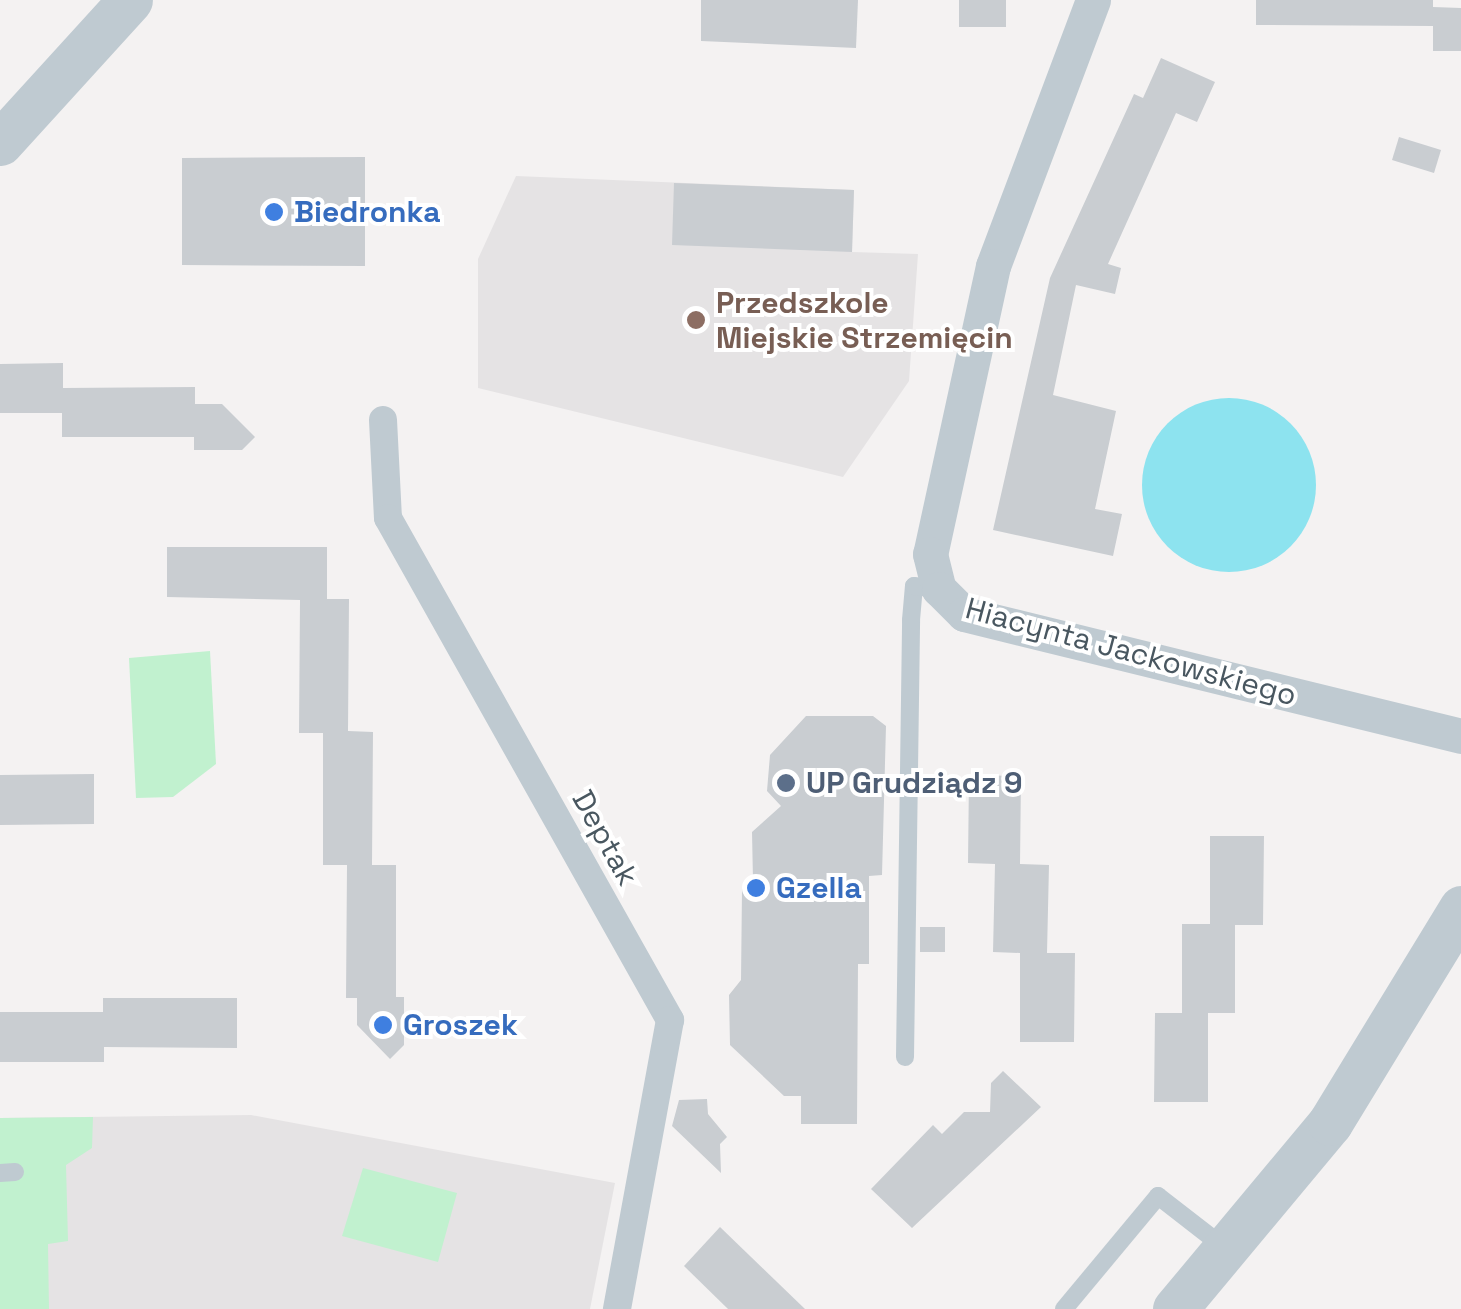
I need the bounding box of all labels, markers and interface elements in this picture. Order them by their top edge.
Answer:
place label: Biedronka [294,194,440,230]
marker: Biedronka [263,201,285,223]
place label: Przedszkole Miejskie Strzemięcin [716,285,1013,356]
marker: Przedszkole Miejskie Strzemięcin [685,309,707,331]
street label: Hiacynta Jackowskiego [962,590,1300,714]
place label: UP Grudziądz 9 [806,765,1023,801]
marker: UP Grudziądz 9 [775,772,797,794]
street label: Deptak [564,784,646,892]
place label: Gzella [776,870,862,906]
marker: Gzella [745,877,767,899]
place label: Groszek [403,1007,518,1043]
marker: Groszek [372,1014,394,1036]

